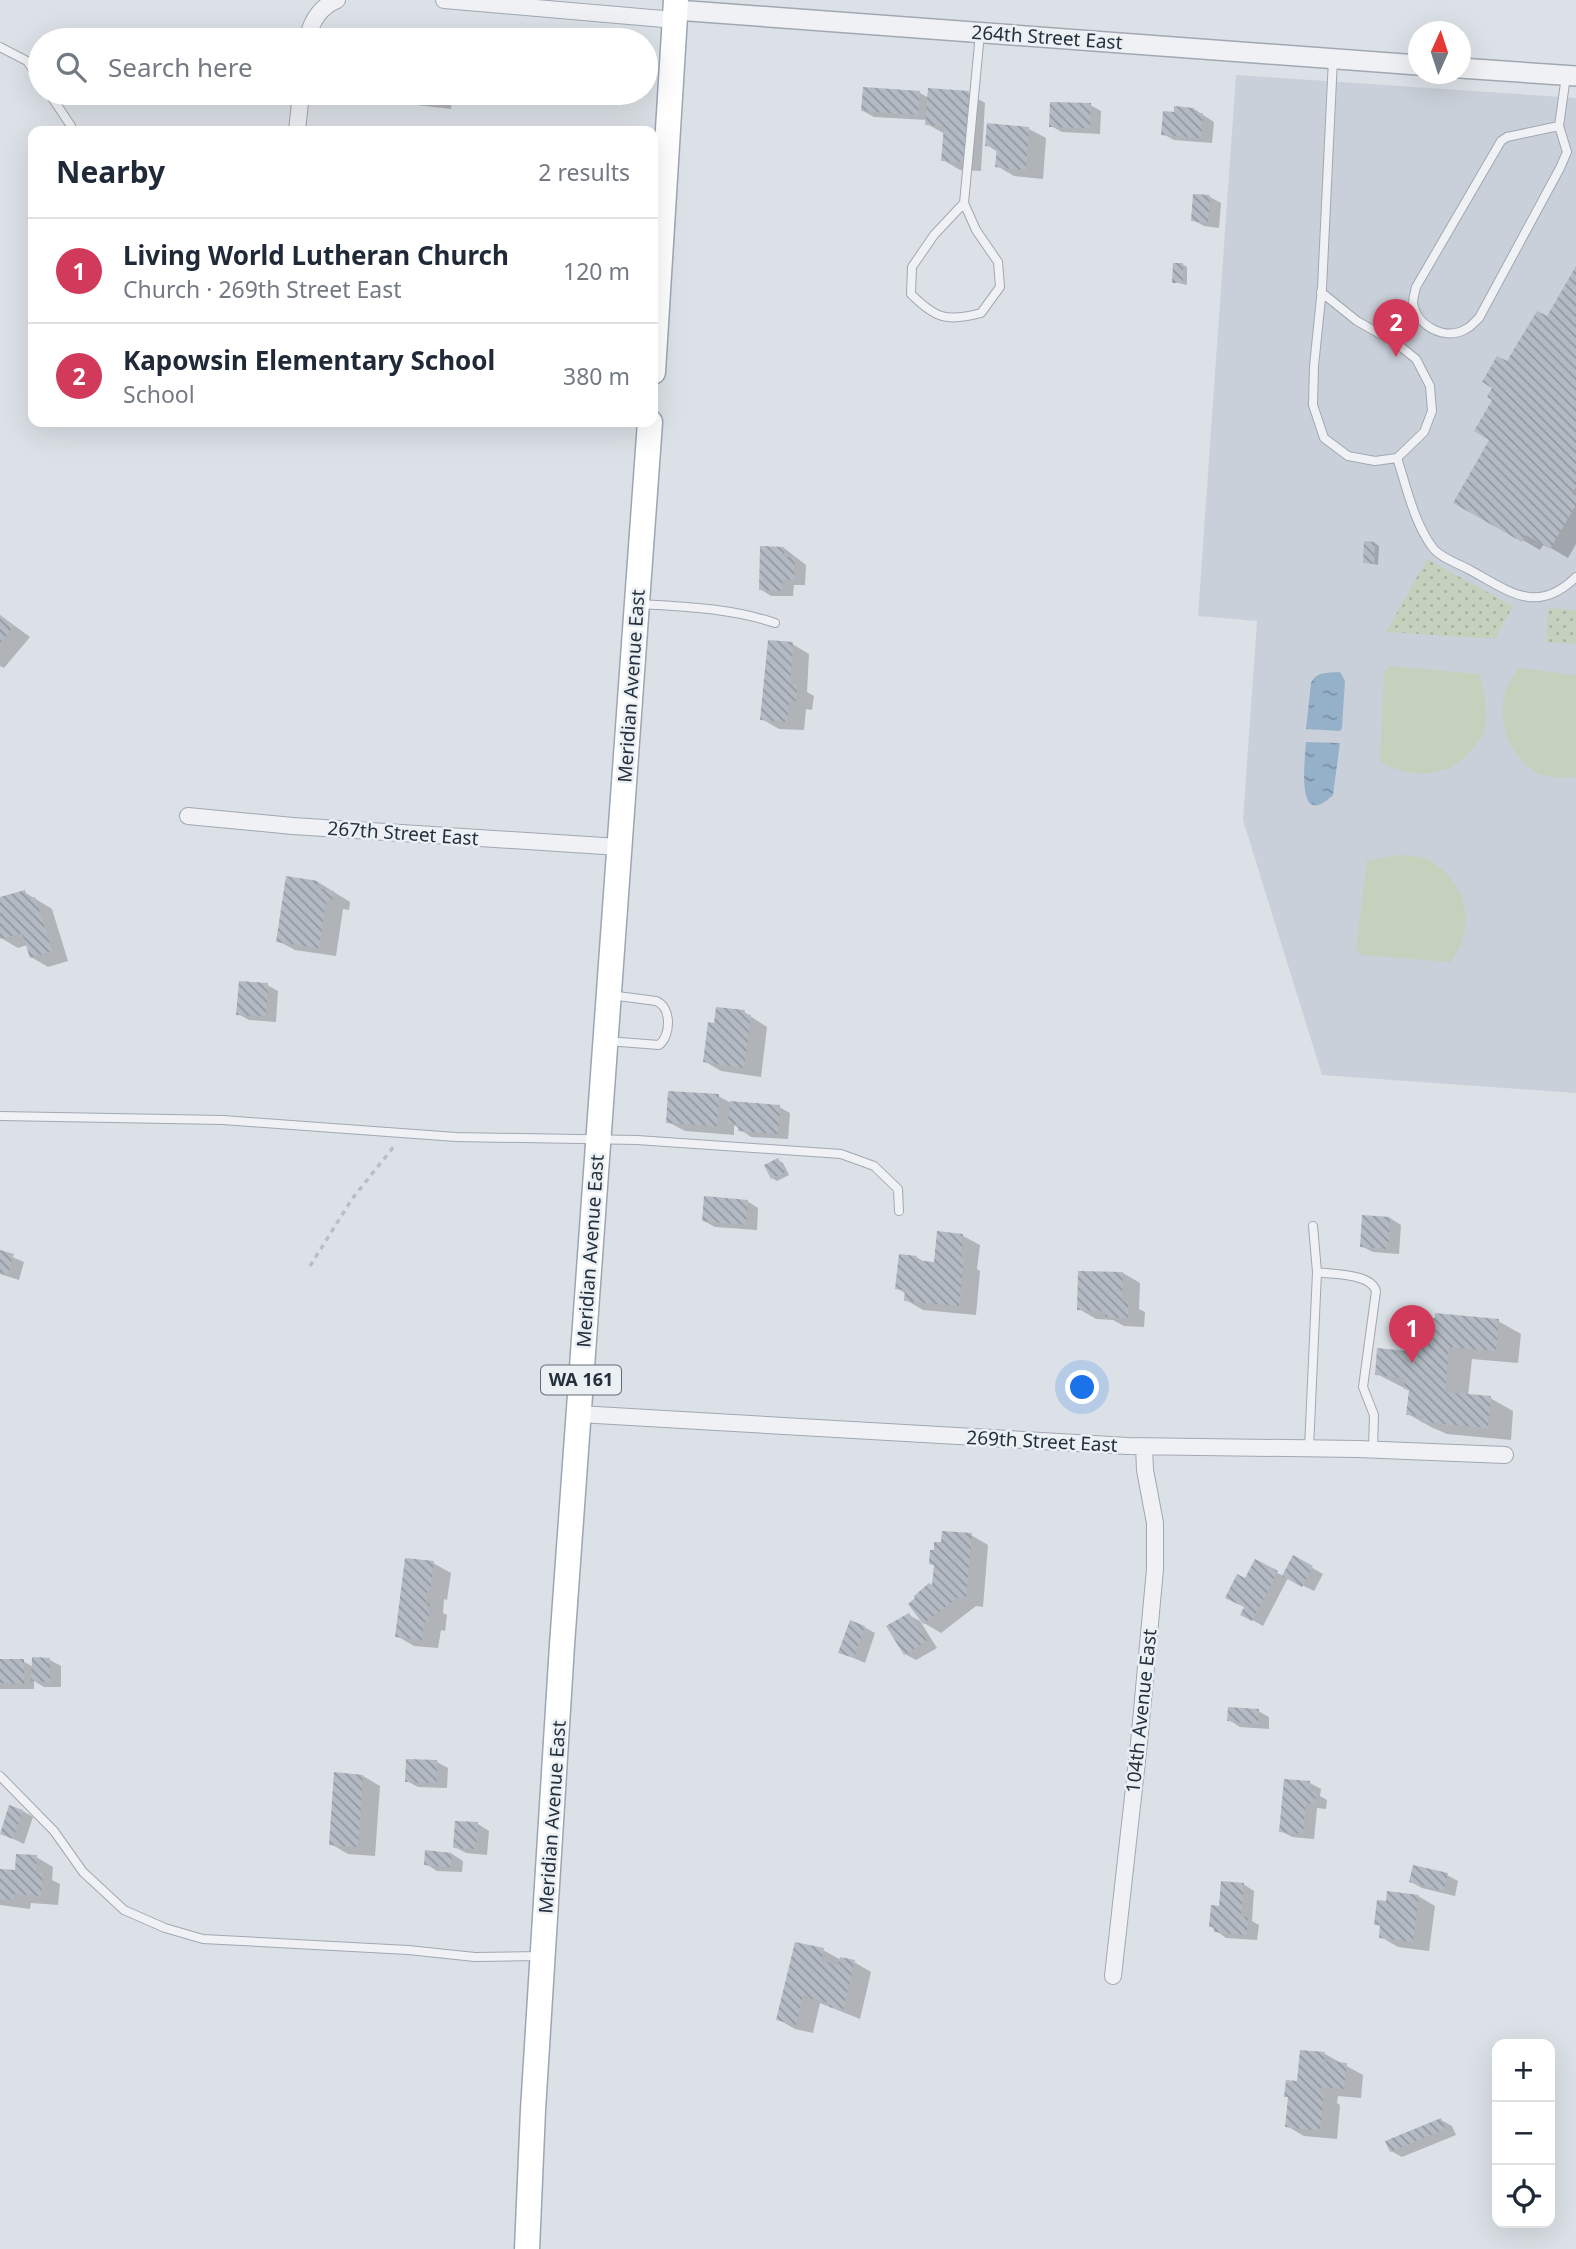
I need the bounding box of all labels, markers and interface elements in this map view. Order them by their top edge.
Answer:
street label: 264th Street East [971,19,1124,55]
north arrow [1408,21,1471,84]
search box [28,28,658,105]
icon: search [52,48,90,86]
text: Search here [108,49,253,85]
text: Nearby [56,151,165,192]
text: 2 results [538,156,630,188]
text: Living World Lutheran Church [123,237,509,273]
text: 1 [72,255,86,287]
text: 120 m [563,255,630,287]
text: Church · 269th Street East [123,273,402,305]
pin: 2 [1373,299,1419,357]
text: Kapowsin Elementary School [123,342,495,378]
text: 2 [72,360,86,392]
text: 380 m [563,360,630,392]
text: School [123,378,195,410]
street label: Meridian Avenue East [611,588,651,783]
street label: 267th Street East [327,815,480,851]
street label: Meridian Avenue East [570,1153,610,1348]
pin: 1 [1389,1305,1435,1363]
road number: WA 161 [541,1366,621,1394]
your location [1065,1370,1099,1404]
street label: 269th Street East [966,1424,1118,1458]
street label: 104th Avenue East [1119,1627,1163,1794]
street label: Meridian Avenue East [532,1719,572,1914]
map controls [1492,2039,1555,2228]
button: + [1492,2039,1555,2102]
button: − [1492,2102,1555,2165]
button: locate [1492,2165,1555,2228]

